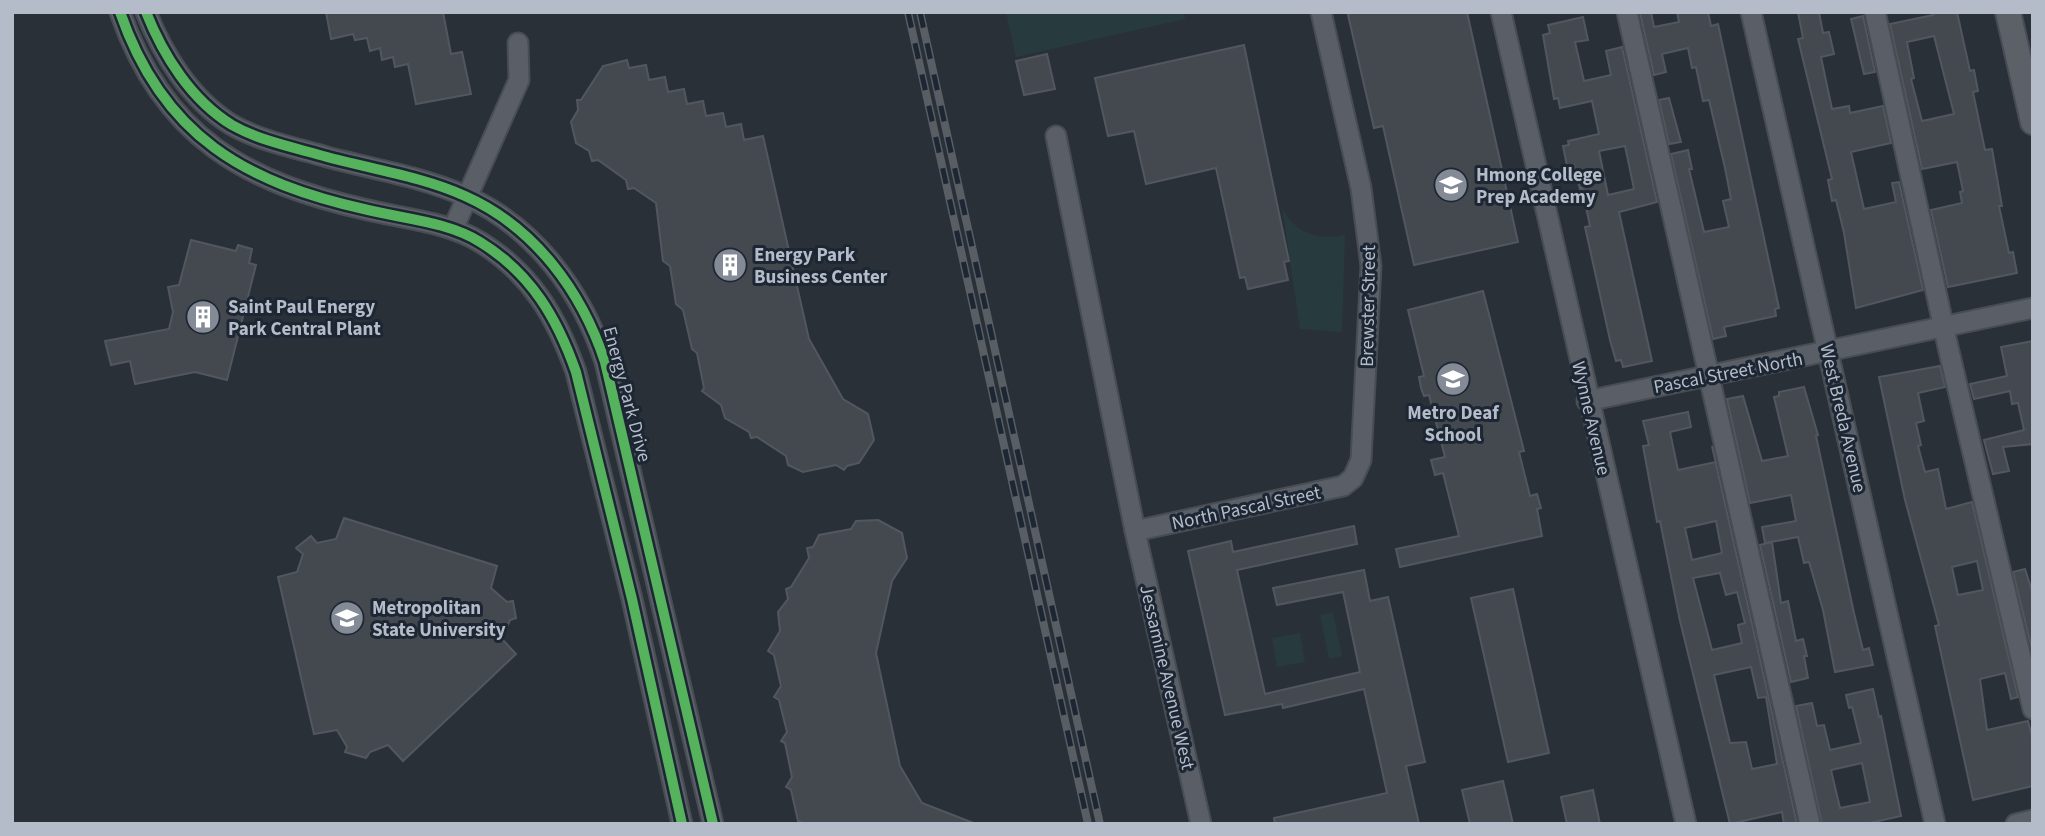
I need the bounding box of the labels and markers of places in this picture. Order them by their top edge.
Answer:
place label: Hmong College Prep Academy [1476,162,1602,211]
school or university icon: Hmong College Prep Academy [1432,166,1470,204]
place label: Energy Park Business Center [754,242,888,291]
building icon: Energy Park Business Center [711,246,749,284]
place label: Saint Paul Energy Park Central Plant [228,294,381,343]
building icon: Saint Paul Energy Park Central Plant [184,298,222,336]
school or university icon: Metro Deaf School [1434,360,1472,398]
place label: Metro Deaf School [1407,400,1500,449]
place label: Metropolitan State University [372,595,506,644]
school or university icon: Metropolitan State University [328,599,366,637]

